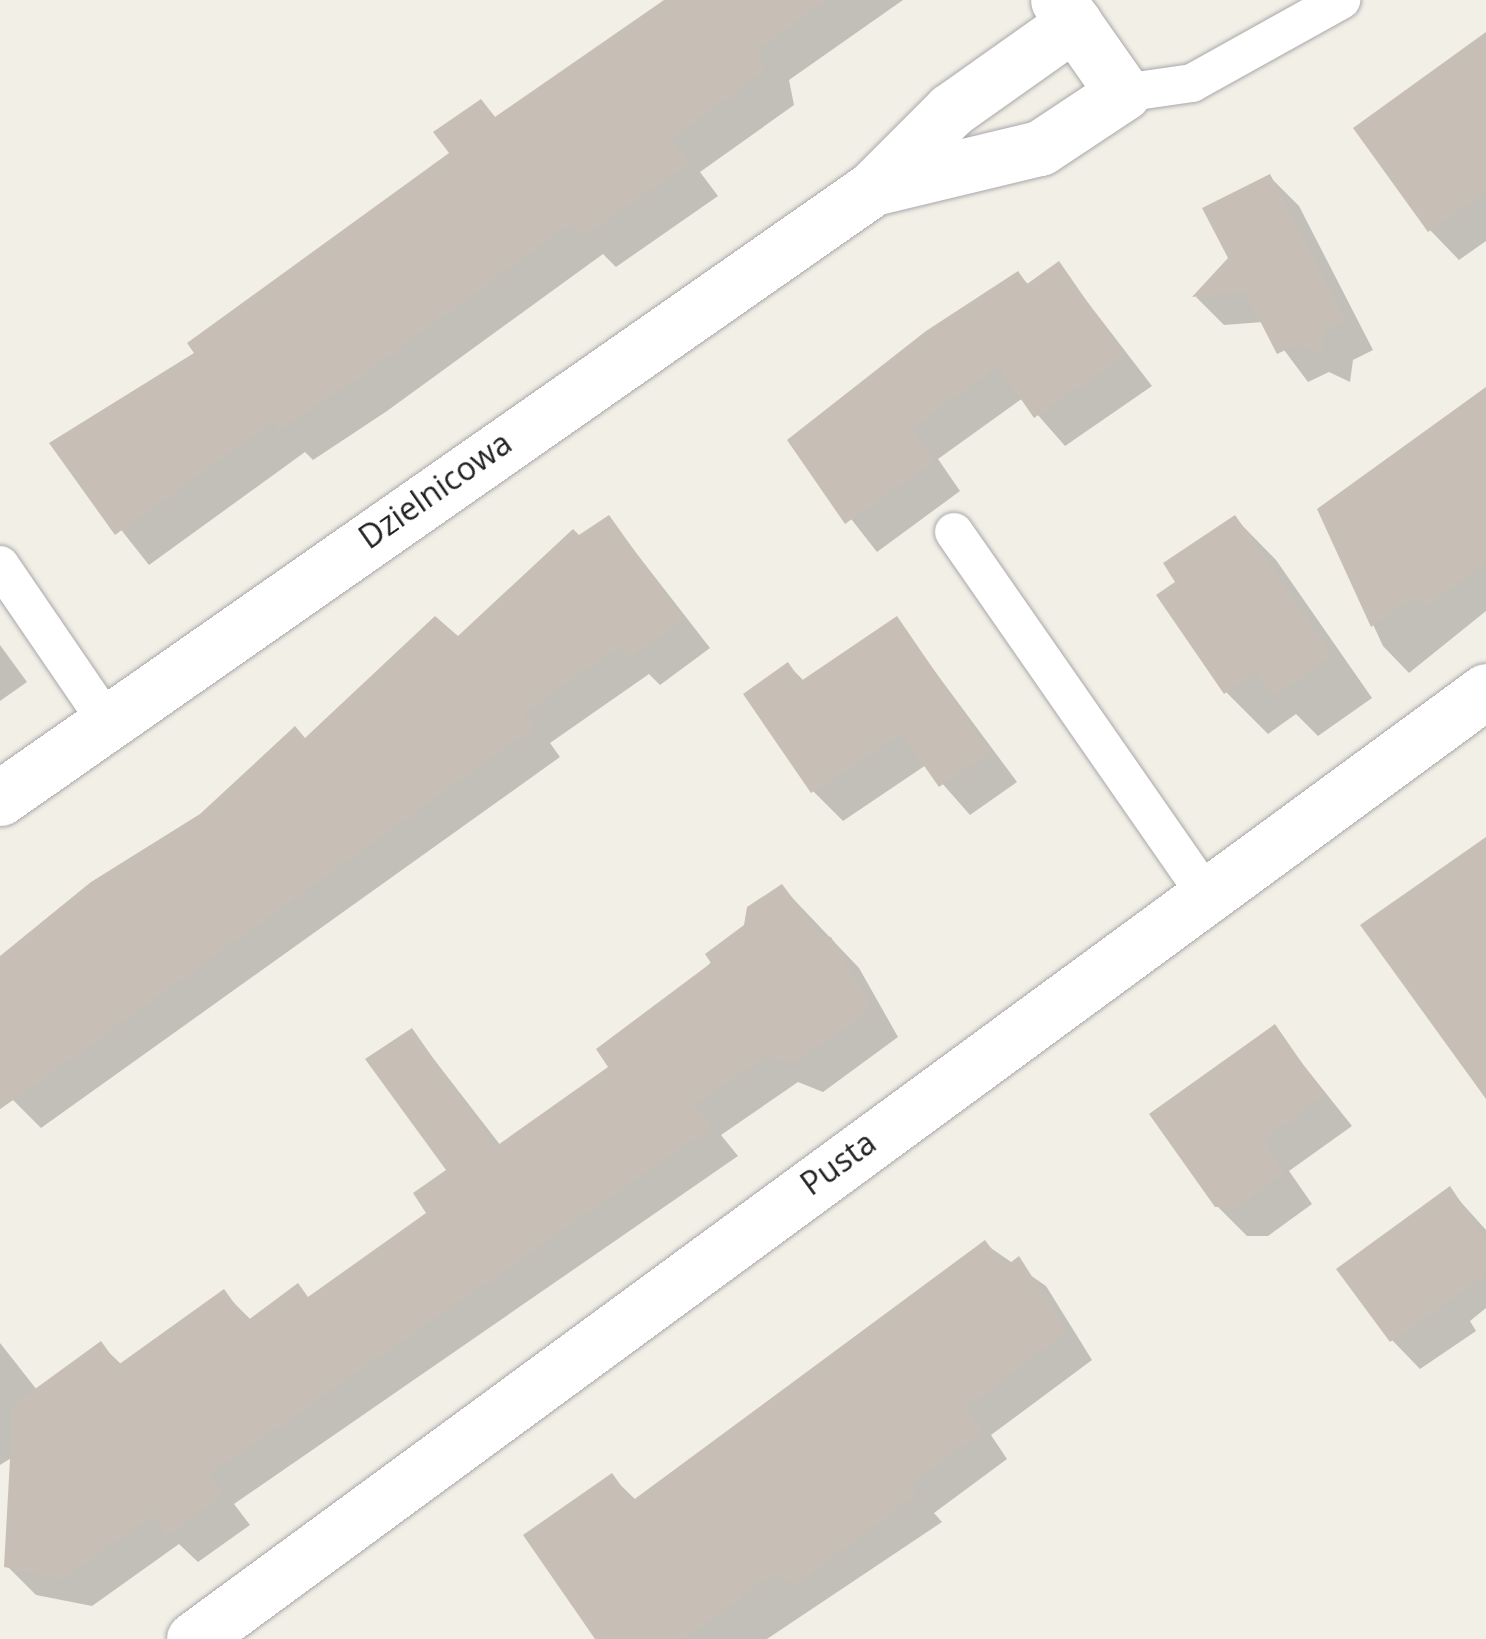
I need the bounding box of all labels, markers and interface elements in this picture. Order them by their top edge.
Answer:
street label: Dzielnicowa [351,423,519,557]
street label: Pusta [793,1123,883,1203]

